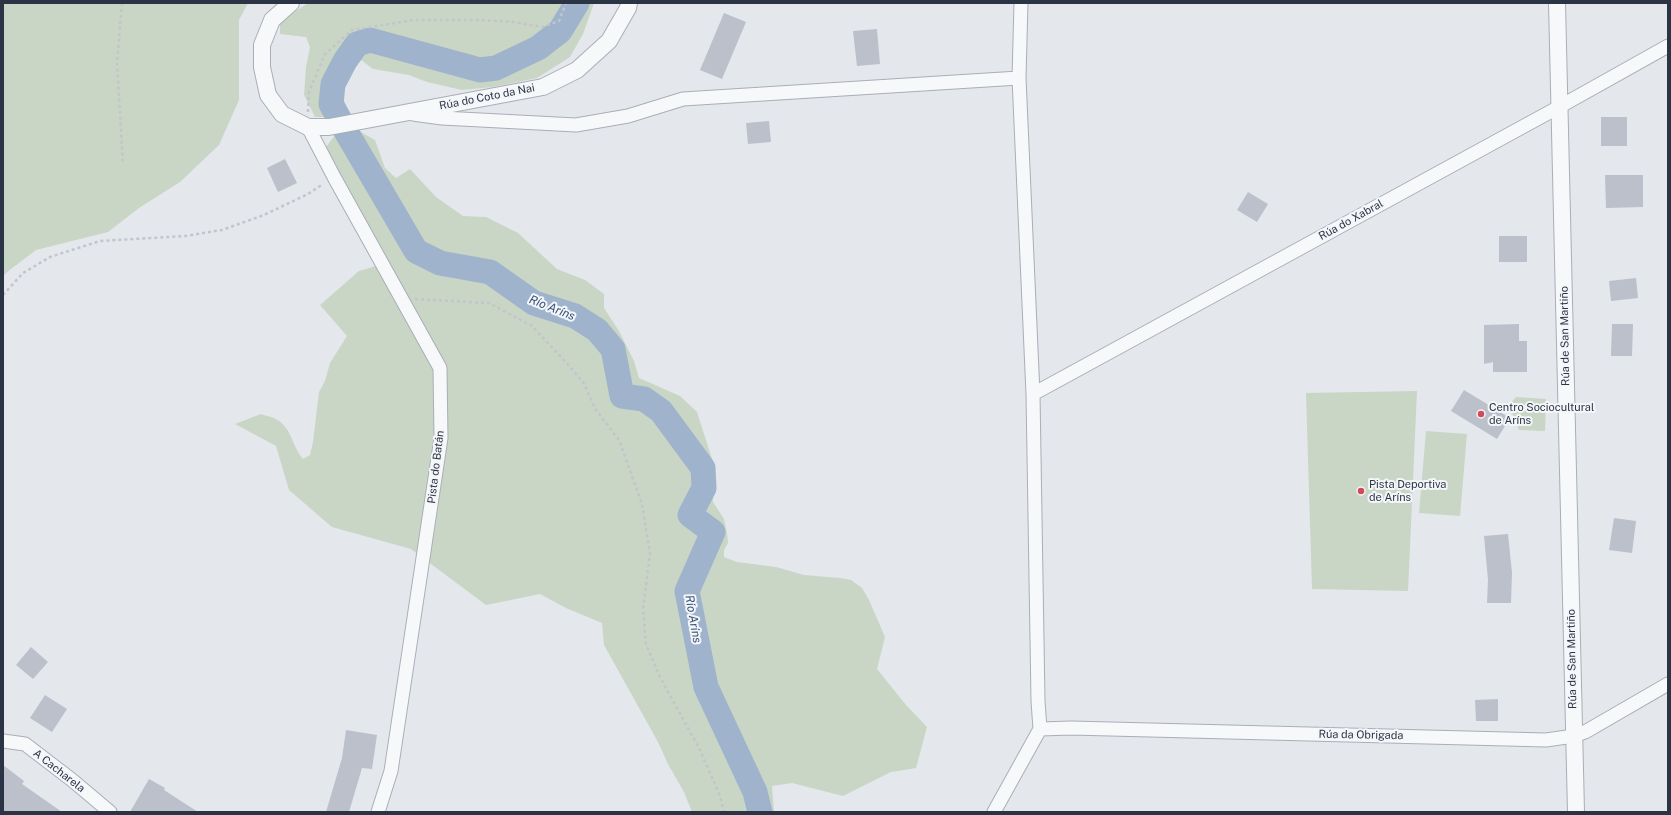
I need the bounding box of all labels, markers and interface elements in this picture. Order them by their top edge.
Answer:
street label: Rúa do Coto da Nai [438,81,536,113]
street label: Rúa do Xabral [1316,197,1386,243]
street label: Rúa de San Martiño [1558,286,1572,386]
water label: Río Aríns [527,292,577,324]
place label: Centro Sociocultural de Aríns [1489,401,1594,427]
marker: Centro Sociocultural de Aríns [1476,409,1486,419]
street label: Pista do Batán [425,430,447,504]
place label: Pista Deportiva de Aríns [1369,478,1446,504]
marker: Pista Deportiva de Aríns [1356,486,1366,496]
water label: Río Aríns [682,594,704,644]
street label: Rúa de San Martiño [1565,609,1579,709]
street label: Rúa da Obrigada [1318,728,1404,742]
street label: A Cacharela [30,747,88,795]

